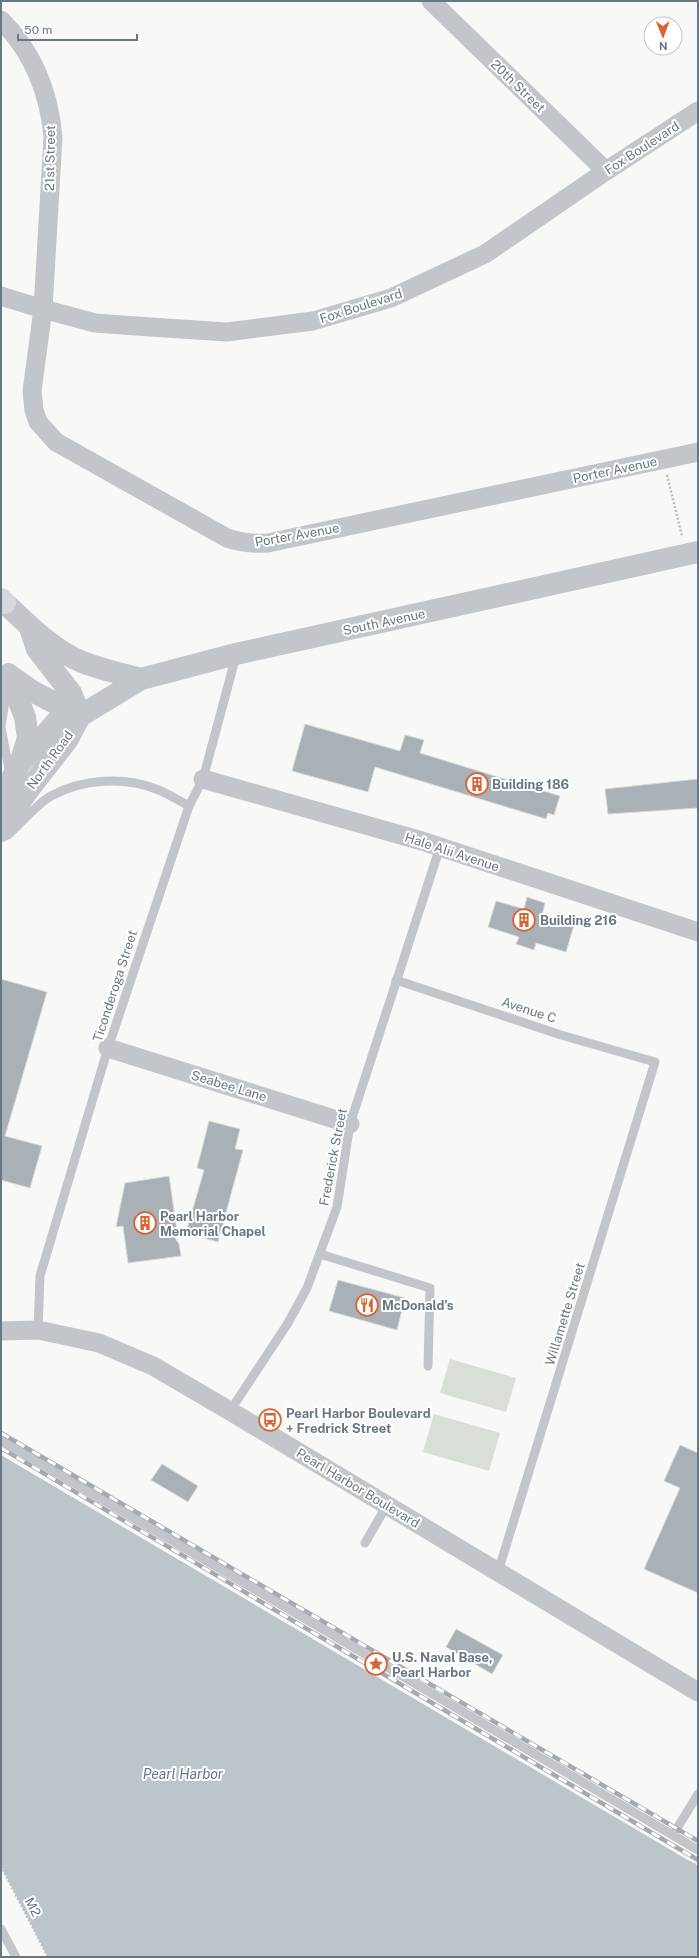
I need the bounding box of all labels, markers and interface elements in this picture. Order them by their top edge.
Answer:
scale bar [18,16,137,42]
north arrow [643,16,683,56]
text: 50 m [24,23,52,37]
text: N [659,40,668,52]
street label: 20th Street [488,57,548,115]
street label: Fox Boulevard [602,118,682,178]
street label: 21st Street [42,125,58,191]
street label: Fox Boulevard [318,286,404,326]
street label: Porter Avenue [572,454,658,486]
street label: Porter Avenue [254,520,340,550]
street label: South Avenue [341,606,427,638]
street label: North Road [24,728,76,792]
building icon: Building 186 [464,771,490,797]
place label: Building 186 [492,777,570,792]
street label: Hale Alii Avenue [403,830,501,874]
building icon: Building 216 [511,907,537,933]
place label: Building 216 [540,913,617,928]
street label: Ticonderoga Street [90,928,140,1044]
street label: Avenue C [500,994,558,1026]
street label: Seabee Lane [189,1067,269,1105]
street label: Frederick Street [316,1107,350,1207]
place label: Pearl Harbor Memorial Chapel [160,1209,266,1239]
building icon: Pearl Harbor Memorial Chapel [132,1210,158,1236]
street label: Willamette Street [542,1261,588,1367]
restaurant icon: McDonald's [354,1292,380,1318]
place label: McDonald's [382,1298,454,1313]
place label: Pearl Harbor Boulevard + Fredrick Street [286,1406,431,1436]
bus stop icon: Pearl Harbor Boulevard + Fredrick Street [257,1407,283,1433]
street label: Pearl Harbor Boulevard [294,1445,422,1531]
place label: U.S. Naval Base, Pearl Harbor [392,1650,493,1680]
place icon: U.S. Naval Base, Pearl Harbor [363,1651,389,1677]
water label: Pearl Harbor [143,1766,224,1782]
street label: M2 [22,1895,44,1919]

